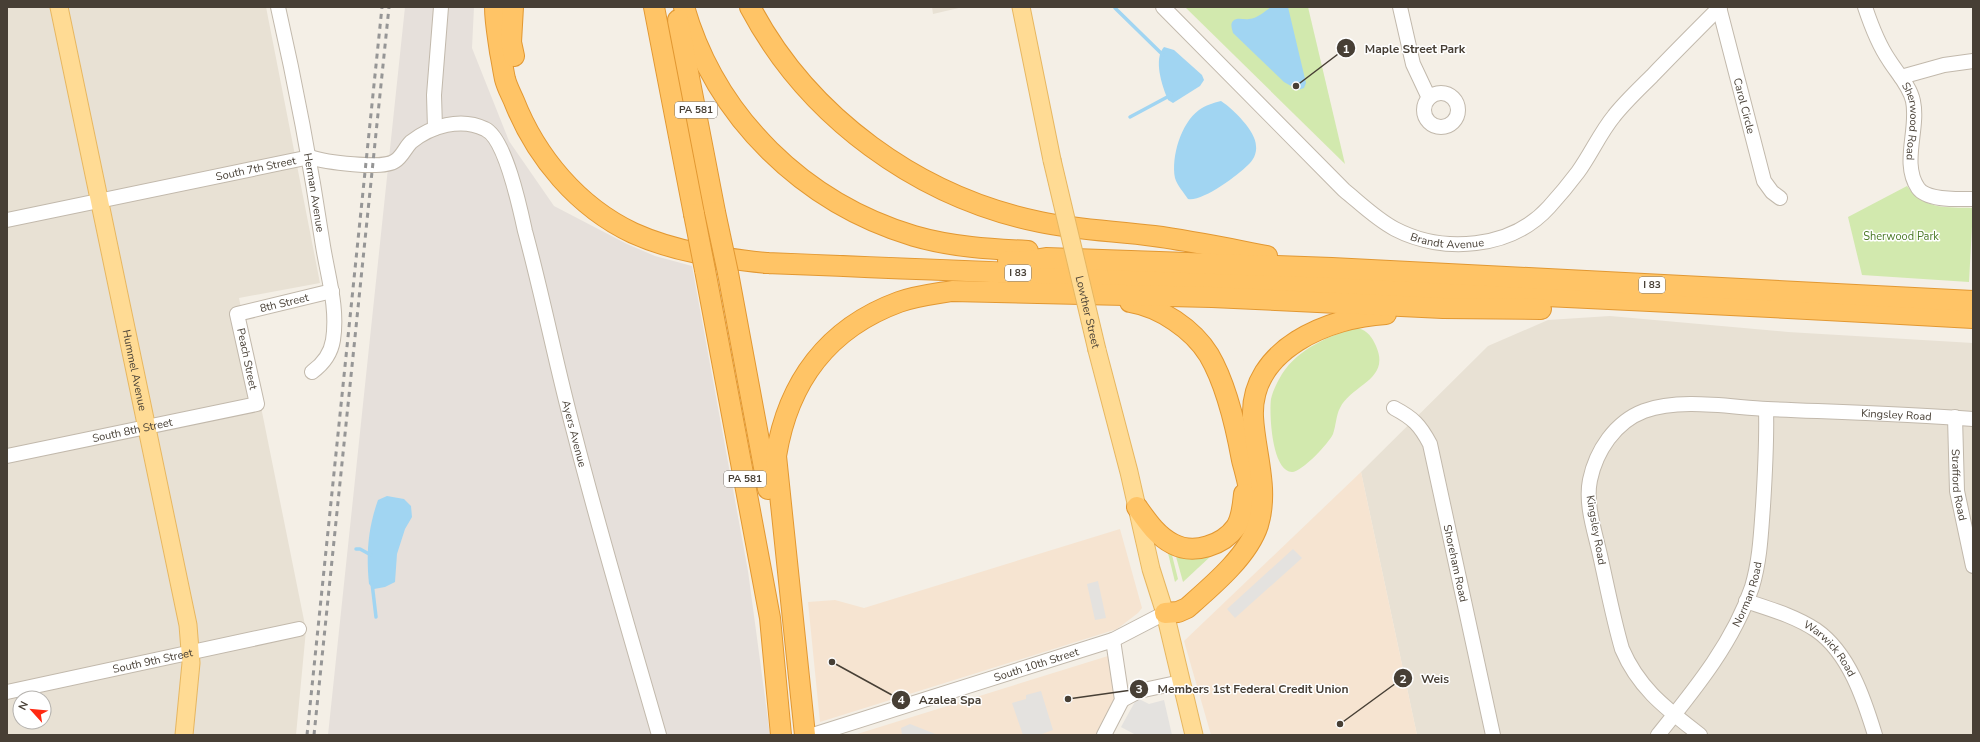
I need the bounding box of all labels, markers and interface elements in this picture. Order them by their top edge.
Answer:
callout: Maple Street Park [1336,36,1473,60]
text: 1 [1342,41,1350,57]
text: Maple Street Park [1365,41,1466,57]
street label: Carol Circle [1730,76,1759,135]
street label: Sherwood Road [1899,79,1922,161]
road number: PA 581 [675,102,717,118]
street label: Herman Avenue [300,152,328,233]
street label: South 7th Street [214,153,297,184]
street label: Brandt Avenue [1408,229,1485,252]
park label: Sherwood Park [1863,229,1939,244]
road number: I 83 [1005,265,1031,281]
street label: Lowther Street [1072,274,1104,350]
road number: I 83 [1639,277,1665,293]
street label: 8th Street [258,289,310,316]
street label: Peach Street [233,327,261,391]
street label: Hummel Avenue [119,328,151,412]
street label: Ayers Avenue [559,399,590,469]
street label: Kingsley Road [1861,405,1932,424]
street label: South 8th Street [91,414,174,446]
street label: Strafford Road [1948,449,1971,522]
road number: PA 581 [724,471,766,487]
street label: Kingsley Road [1582,494,1610,566]
street label: Shoreham Road [1440,523,1471,603]
street label: Norman Road [1729,561,1765,629]
street label: Warwick Road [1801,617,1859,679]
street label: South 10th Street [992,644,1081,685]
street label: South 9th Street [111,645,194,677]
callout: Weis [1393,666,1457,690]
text: 2 [1399,671,1407,687]
text: Weis [1421,671,1449,687]
callout: Members 1st Federal Credit Union [1129,677,1356,701]
text: 3 [1135,681,1143,697]
text: Members 1st Federal Credit Union [1158,681,1348,697]
callout: Azalea Spa [891,688,990,712]
north arrow [12,690,52,730]
text: 4 [897,692,905,708]
text: Azalea Spa [919,692,981,708]
text: N [15,699,32,713]

